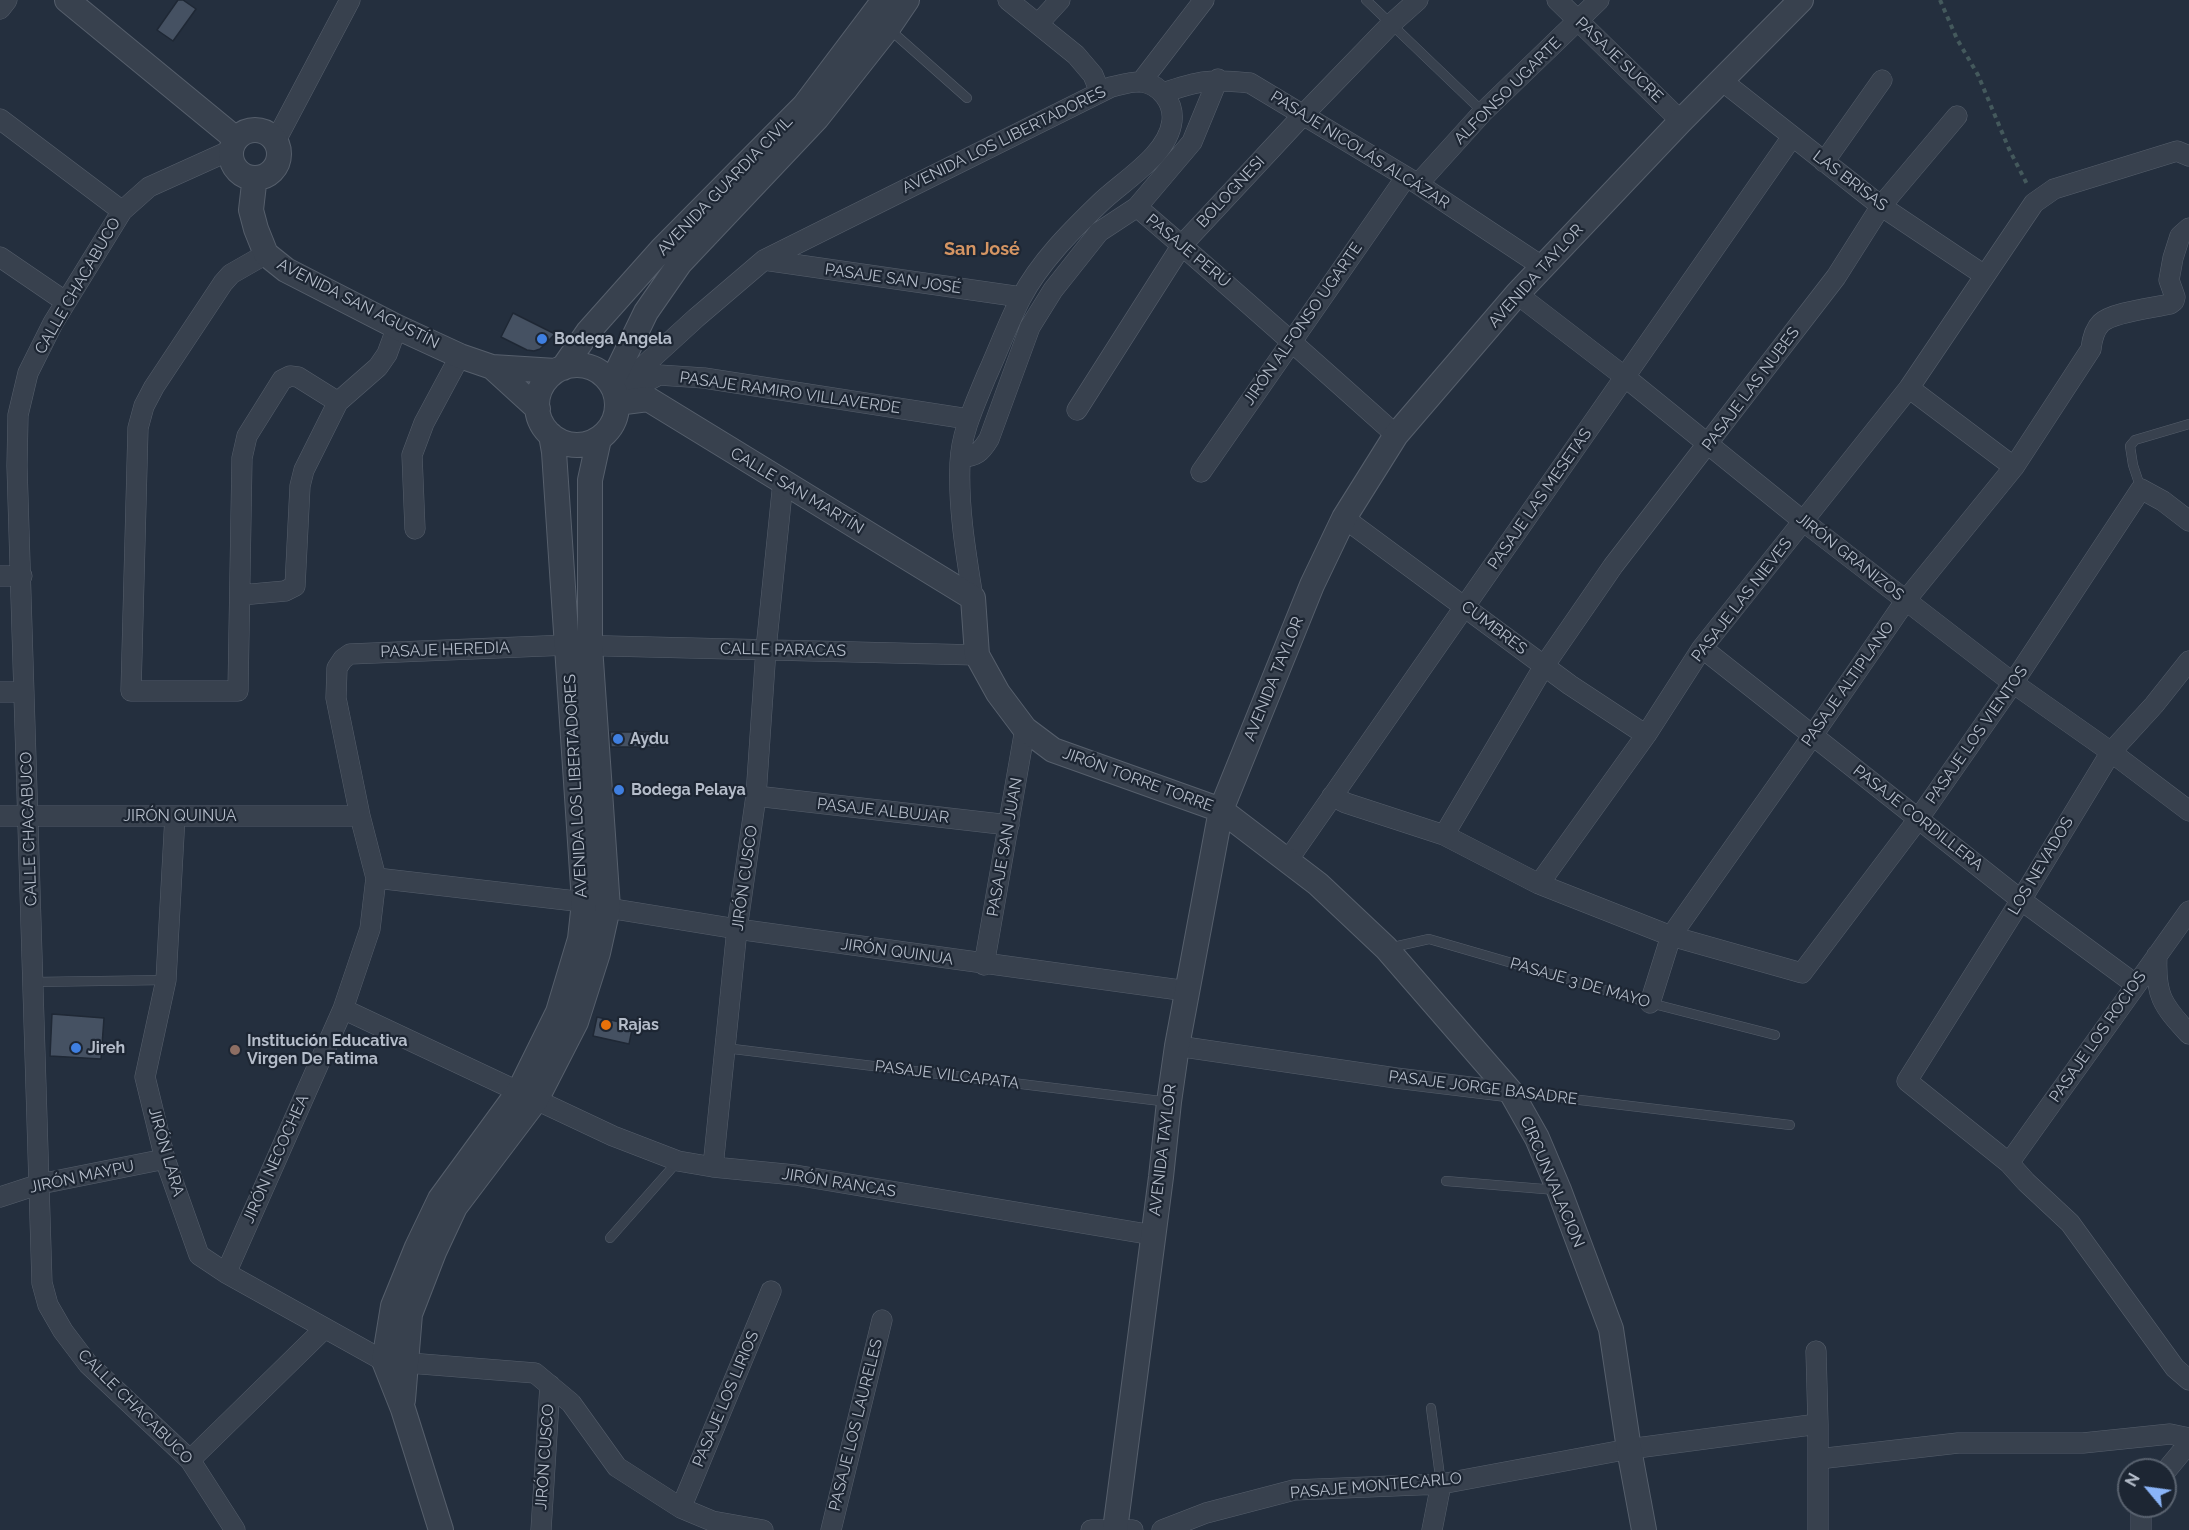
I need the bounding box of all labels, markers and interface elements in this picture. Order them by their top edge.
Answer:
street label: PASAJE SUCRE [1571,13,1667,107]
street label: ALFONSO UGARTE [1450,33,1566,149]
street label: AVENIDA LOS LIBERTADORES [899,82,1109,198]
street label: PASAJE NICOLÁS ALCÁZAR [1267,87,1453,213]
street label: AVENIDA GUARDIA CIVIL [653,112,797,260]
street label: LAS BRISAS [1809,147,1891,215]
street label: BOLOGNESI [1193,152,1269,232]
street label: PASAJE PERÚ [1142,210,1234,292]
street label: CALLE CHACABUCO [31,214,125,358]
street label: AVENIDA TAYLOR [1484,220,1588,332]
district label: San José [944,239,1020,261]
street label: JIRÓN ALFONSO UGARTE [1239,239,1367,409]
street label: AVENIDA SAN AGUSTÍN [274,255,442,353]
street label: PASAJE SAN JOSÉ [824,260,962,298]
street label: PASAJE LAS NUBES [1698,323,1804,455]
place label: Bodega Angela [554,329,672,349]
marker: Bodega Angela [535,332,549,346]
street label: PASAJE RAMIRO VILLAVERDE [678,368,902,418]
street label: PASAJE LAS MESETAS [1484,425,1596,573]
street label: CALLE SAN MARTÍN [727,444,867,538]
street label: JIRÓN GRANIZOS [1792,509,1908,605]
street label: PASAJE LAS NIEVES [1688,534,1796,666]
street label: CUMBRES [1457,597,1531,659]
street label: AVENIDA TAYLOR [1240,614,1308,744]
street label: PASAJE ALTIPLANO [1798,618,1898,750]
street label: PASAJE HEREDIA [380,638,510,662]
street label: CALLE PARACAS [720,639,846,661]
street label: PASAJE LOS VIENTOS [1922,662,2032,808]
street label: AVENIDA LOS LIBERTADORES [561,674,591,898]
place label: Aydu [630,729,669,749]
marker: Aydu [611,732,625,746]
street label: JIRÓN TORRE TORRE [1060,744,1216,816]
street label: CALLE CHACABUCO [17,751,41,907]
street label: PASAJE CORDILLERA [1849,761,1987,875]
street label: PASAJE SAN JUAN [983,776,1027,918]
place label: Bodega Pelaya [631,780,746,800]
marker: Bodega Pelaya [612,783,626,797]
street label: PASAJE ALBUJAR [816,795,950,827]
street label: JIRÓN QUINUA [123,806,237,826]
street label: LOS NEVADOS [2004,814,2078,918]
street label: JIRÓN CUSCO [728,824,762,932]
street label: JIRÓN QUINUA [840,935,954,969]
street label: PASAJE 3 DE MAYO [1508,954,1652,1012]
street label: PASAJE LOS ROCIOS [2046,968,2150,1106]
place label: Rajas [618,1015,659,1035]
marker: Rajas [599,1018,613,1032]
place label: Institución Educativa Virgen De Fatima [247,1031,407,1069]
place label: Jireh [88,1038,125,1058]
marker: Jireh [69,1041,83,1055]
marker: Institución Educativa Virgen De Fatima [228,1043,242,1057]
street label: PASAJE VILCAPATA [874,1057,1020,1093]
street label: PASAJE JORGE BASADRE [1387,1067,1579,1109]
street label: AVENIDA TAYLOR [1145,1083,1181,1217]
street label: JIRÓN NECOCHEA [239,1092,313,1226]
street label: JIRÓN LARA [144,1105,188,1199]
street label: CIRCUNVALACION [1516,1114,1588,1250]
street label: JIRÓN MAYPU [28,1157,136,1197]
street label: JIRÓN RANCAS [781,1164,897,1202]
street label: PASAJE LOS LIRIOS [689,1328,763,1470]
street label: PASAJE LOS LAURELES [825,1337,887,1513]
street label: CALLE CHACABUCO [74,1346,196,1468]
street label: JIRÓN CUSCO [532,1403,558,1511]
north arrow [2117,1458,2177,1518]
street label: PASAJE MONTECARLO [1289,1469,1463,1503]
text: N [2121,1470,2144,1490]

